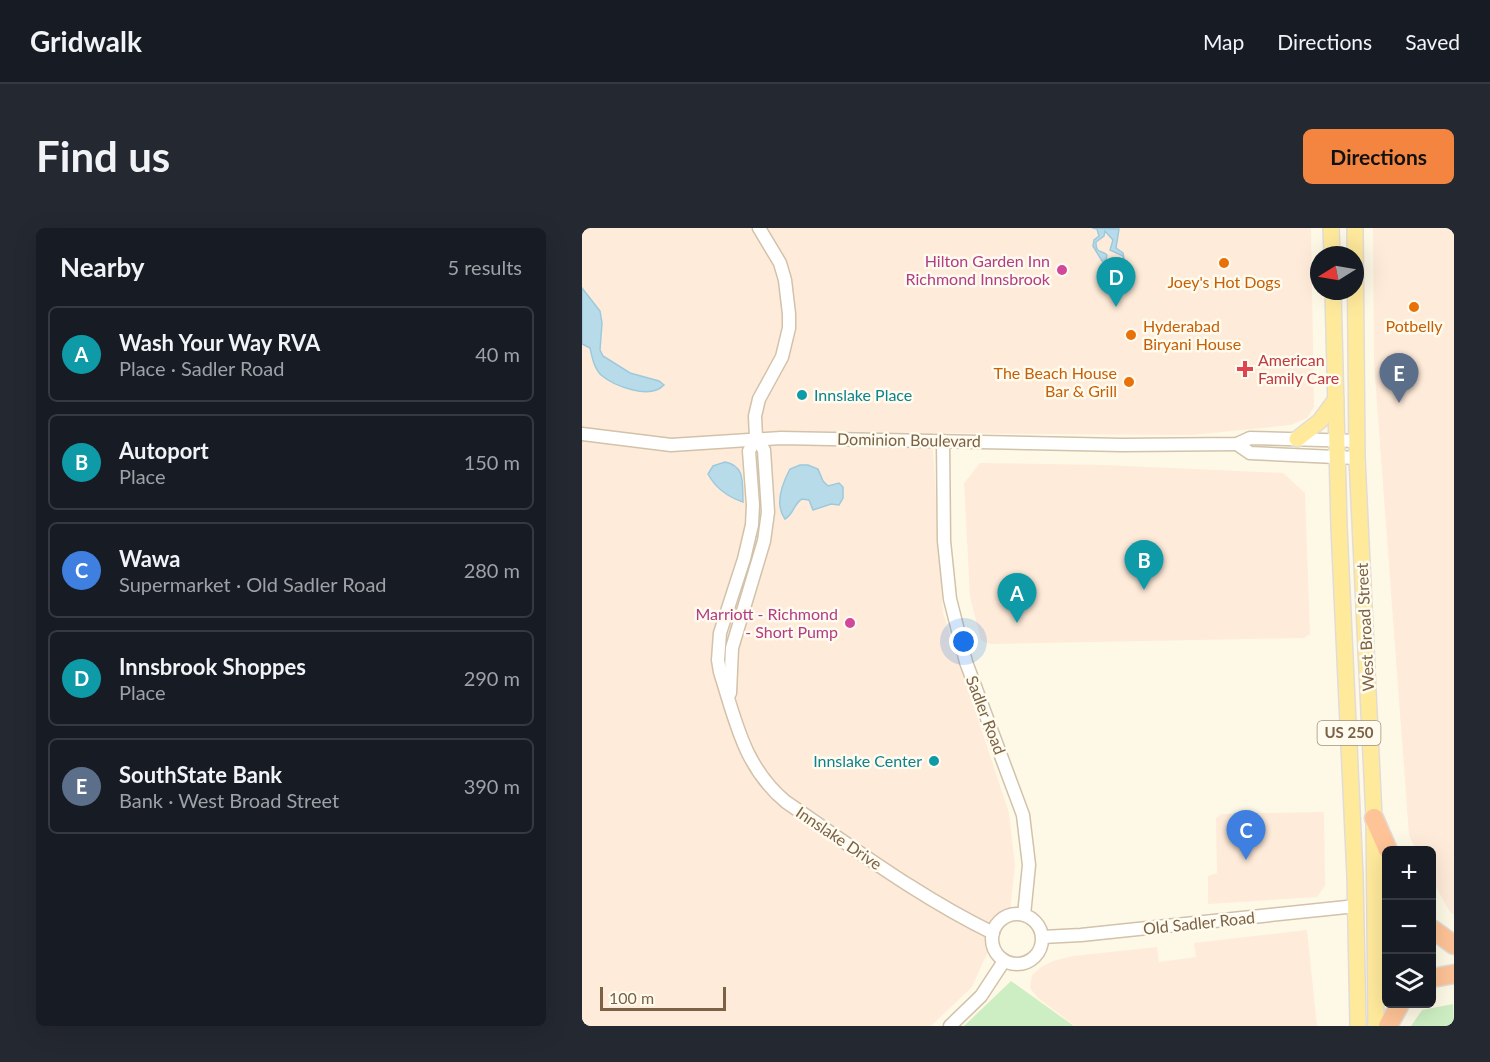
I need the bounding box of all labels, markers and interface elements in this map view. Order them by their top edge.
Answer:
text: Gridwalk [30,24,142,58]
text: Map [1203,29,1244,54]
text: Directions [1277,29,1372,54]
text: Saved [1405,29,1460,54]
button: Directions [1303,129,1454,184]
text: Find us [36,131,170,181]
north arrow [1310,246,1364,300]
text: Nearby [60,251,145,283]
place label: Hilton Garden Inn Richmond Innsbrook [906,251,1051,288]
text: 5 results [447,255,522,279]
marker: Joey's Hot Dogs [1217,256,1231,270]
pin: D [1096,257,1136,307]
marker: Hilton Garden Inn Richmond Innsbrook [1055,263,1069,277]
place label: Joey's Hot Dogs [1167,272,1281,291]
marker: Potbelly [1407,300,1421,314]
place label: Hyderabad Biryani House [1143,316,1241,353]
place label: Potbelly [1385,316,1443,335]
marker: Hyderabad Biryani House [1124,328,1138,342]
text: Wash Your Way RVA [119,329,320,356]
text: A [75,342,88,366]
text: 40 m [475,342,520,366]
place label: American Family Care [1258,350,1339,387]
pin: E [1380,354,1418,403]
text: Place · Sadler Road [119,356,284,380]
marker: American Family Care [1236,360,1254,378]
place label: The Beach House Bar & Grill [994,363,1117,400]
marker: The Beach House Bar & Grill [1122,375,1136,389]
place label: Innslake Place [814,385,912,404]
marker: Innslake Place [795,388,809,402]
street label: Dominion Boulevard [837,429,981,450]
text: Autoport [119,437,209,464]
text: B [75,450,88,474]
text: 150 m [464,450,520,474]
text: Place [119,464,166,488]
pin: B [1124,540,1164,590]
text: Wawa [119,545,181,572]
text: C [75,558,88,582]
text: 280 m [464,558,520,582]
street label: West Broad Street [1352,562,1377,692]
text: Supermarket · Old Sadler Road [119,572,387,596]
pin: A [998,574,1036,623]
place label: Marriott - Richmond - Short Pump [696,604,838,641]
marker: Marriott - Richmond - Short Pump [843,616,857,630]
your location [949,627,978,656]
text: Innsbrook Shoppes [119,653,306,680]
text: D [74,666,89,690]
text: 290 m [464,666,520,690]
street label: Sadler Road [963,673,1010,757]
text: Place [119,680,166,704]
road number: US 250 [1318,721,1380,745]
place label: Innslake Center [813,751,922,770]
marker: Innslake Center [927,754,941,768]
text: SouthState Bank [119,761,282,788]
text: E [76,774,87,798]
text: 390 m [464,774,520,798]
text: Bank · West Broad Street [119,788,339,812]
street label: Innslake Drive [793,802,886,873]
pin: C [1226,810,1266,860]
map controls [1382,846,1436,1008]
button: + [1382,846,1436,900]
button: − [1382,900,1436,954]
street label: Old Sadler Road [1142,907,1256,938]
button: layers [1382,954,1436,1008]
scale bar [600,984,726,1012]
text: 100 m [609,988,654,1007]

